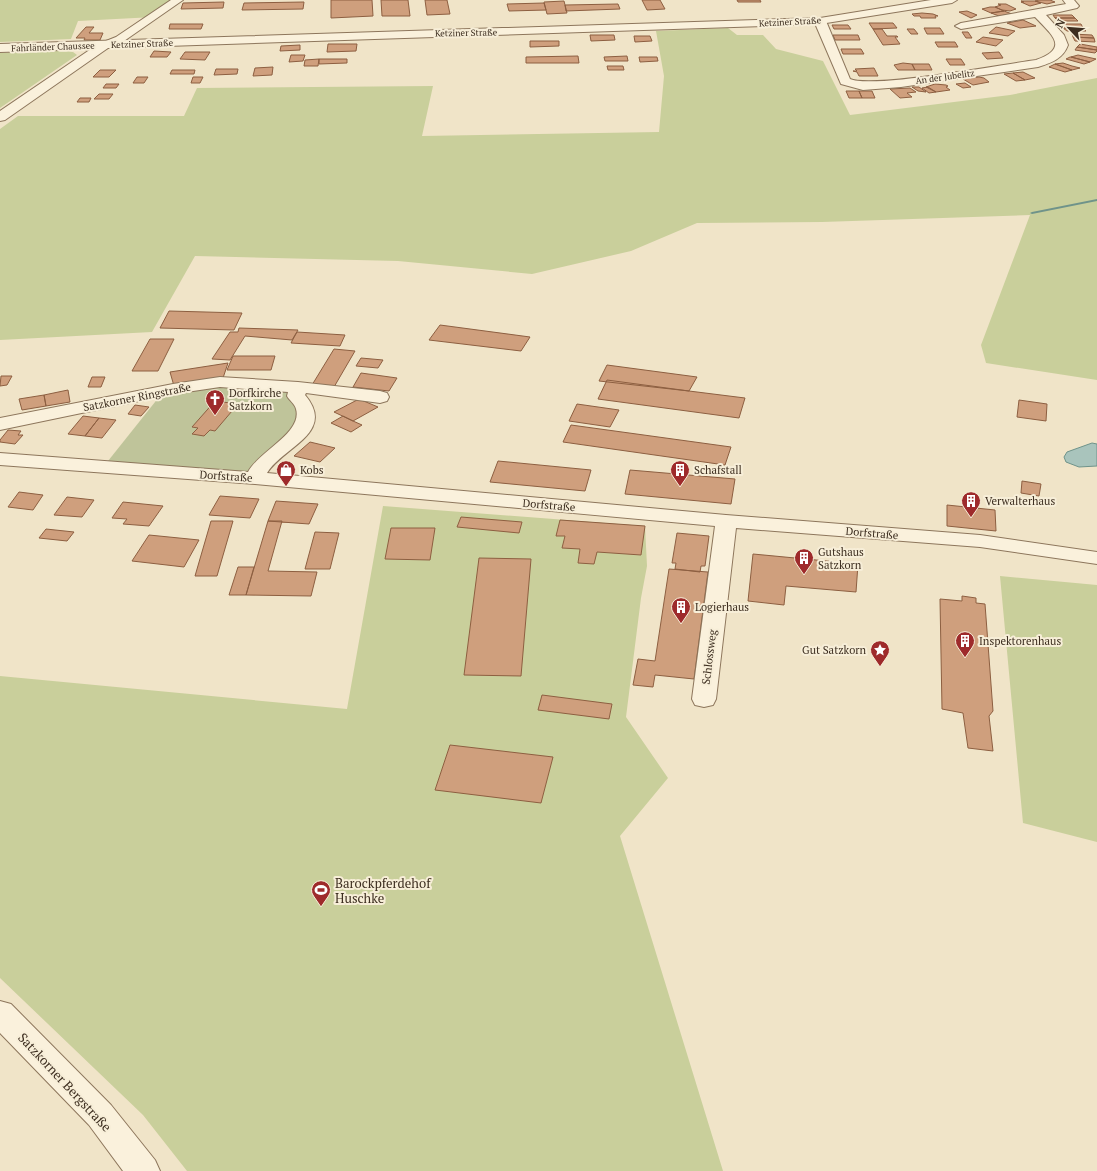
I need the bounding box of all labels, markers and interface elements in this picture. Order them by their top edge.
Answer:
north arrow [1049,8,1089,48]
street label: Ketziner Straße [759,14,822,30]
text: N [1052,16,1068,30]
street label: Ketziner Straße [435,26,498,40]
street label: Ketziner Straße [111,37,174,51]
street label: Fahrländer Chaussee [11,40,95,54]
street label: An der Jubelitz [915,67,975,87]
street label: Satzkorner Ringstraße [82,380,193,414]
place label: Dorfkirche Satzkorn [229,386,282,413]
church icon: Dorfkirche Satzkorn [204,388,226,416]
shop icon: Kobs [275,459,297,487]
building icon: Schafstall [669,459,691,487]
place label: Kobs [300,463,324,477]
place label: Schafstall [694,463,742,477]
street label: Dorfstraße [199,467,253,485]
building icon: Verwalterhaus [960,490,982,518]
place label: Verwalterhaus [985,494,1055,508]
street label: Dorfstraße [522,496,576,514]
street label: Dorfstraße [845,524,899,542]
place label: Gutshaus Satzkorn [818,545,864,572]
building icon: Gutshaus Satzkorn [793,547,815,575]
building icon: Logierhaus [670,596,692,624]
place label: Logierhaus [695,600,749,614]
street label: Schlossweg [699,628,719,685]
building icon: Inspektorenhaus [954,630,976,658]
place label: Inspektorenhaus [979,634,1061,648]
place icon: Gut Satzkorn [869,639,891,667]
place label: Gut Satzkorn [802,643,866,657]
place label: Barockpferdehof Huschke [335,874,432,907]
sports icon: Barockpferdehof Huschke [310,879,332,907]
street label: Satzkorner Bergstraße [14,1029,116,1135]

